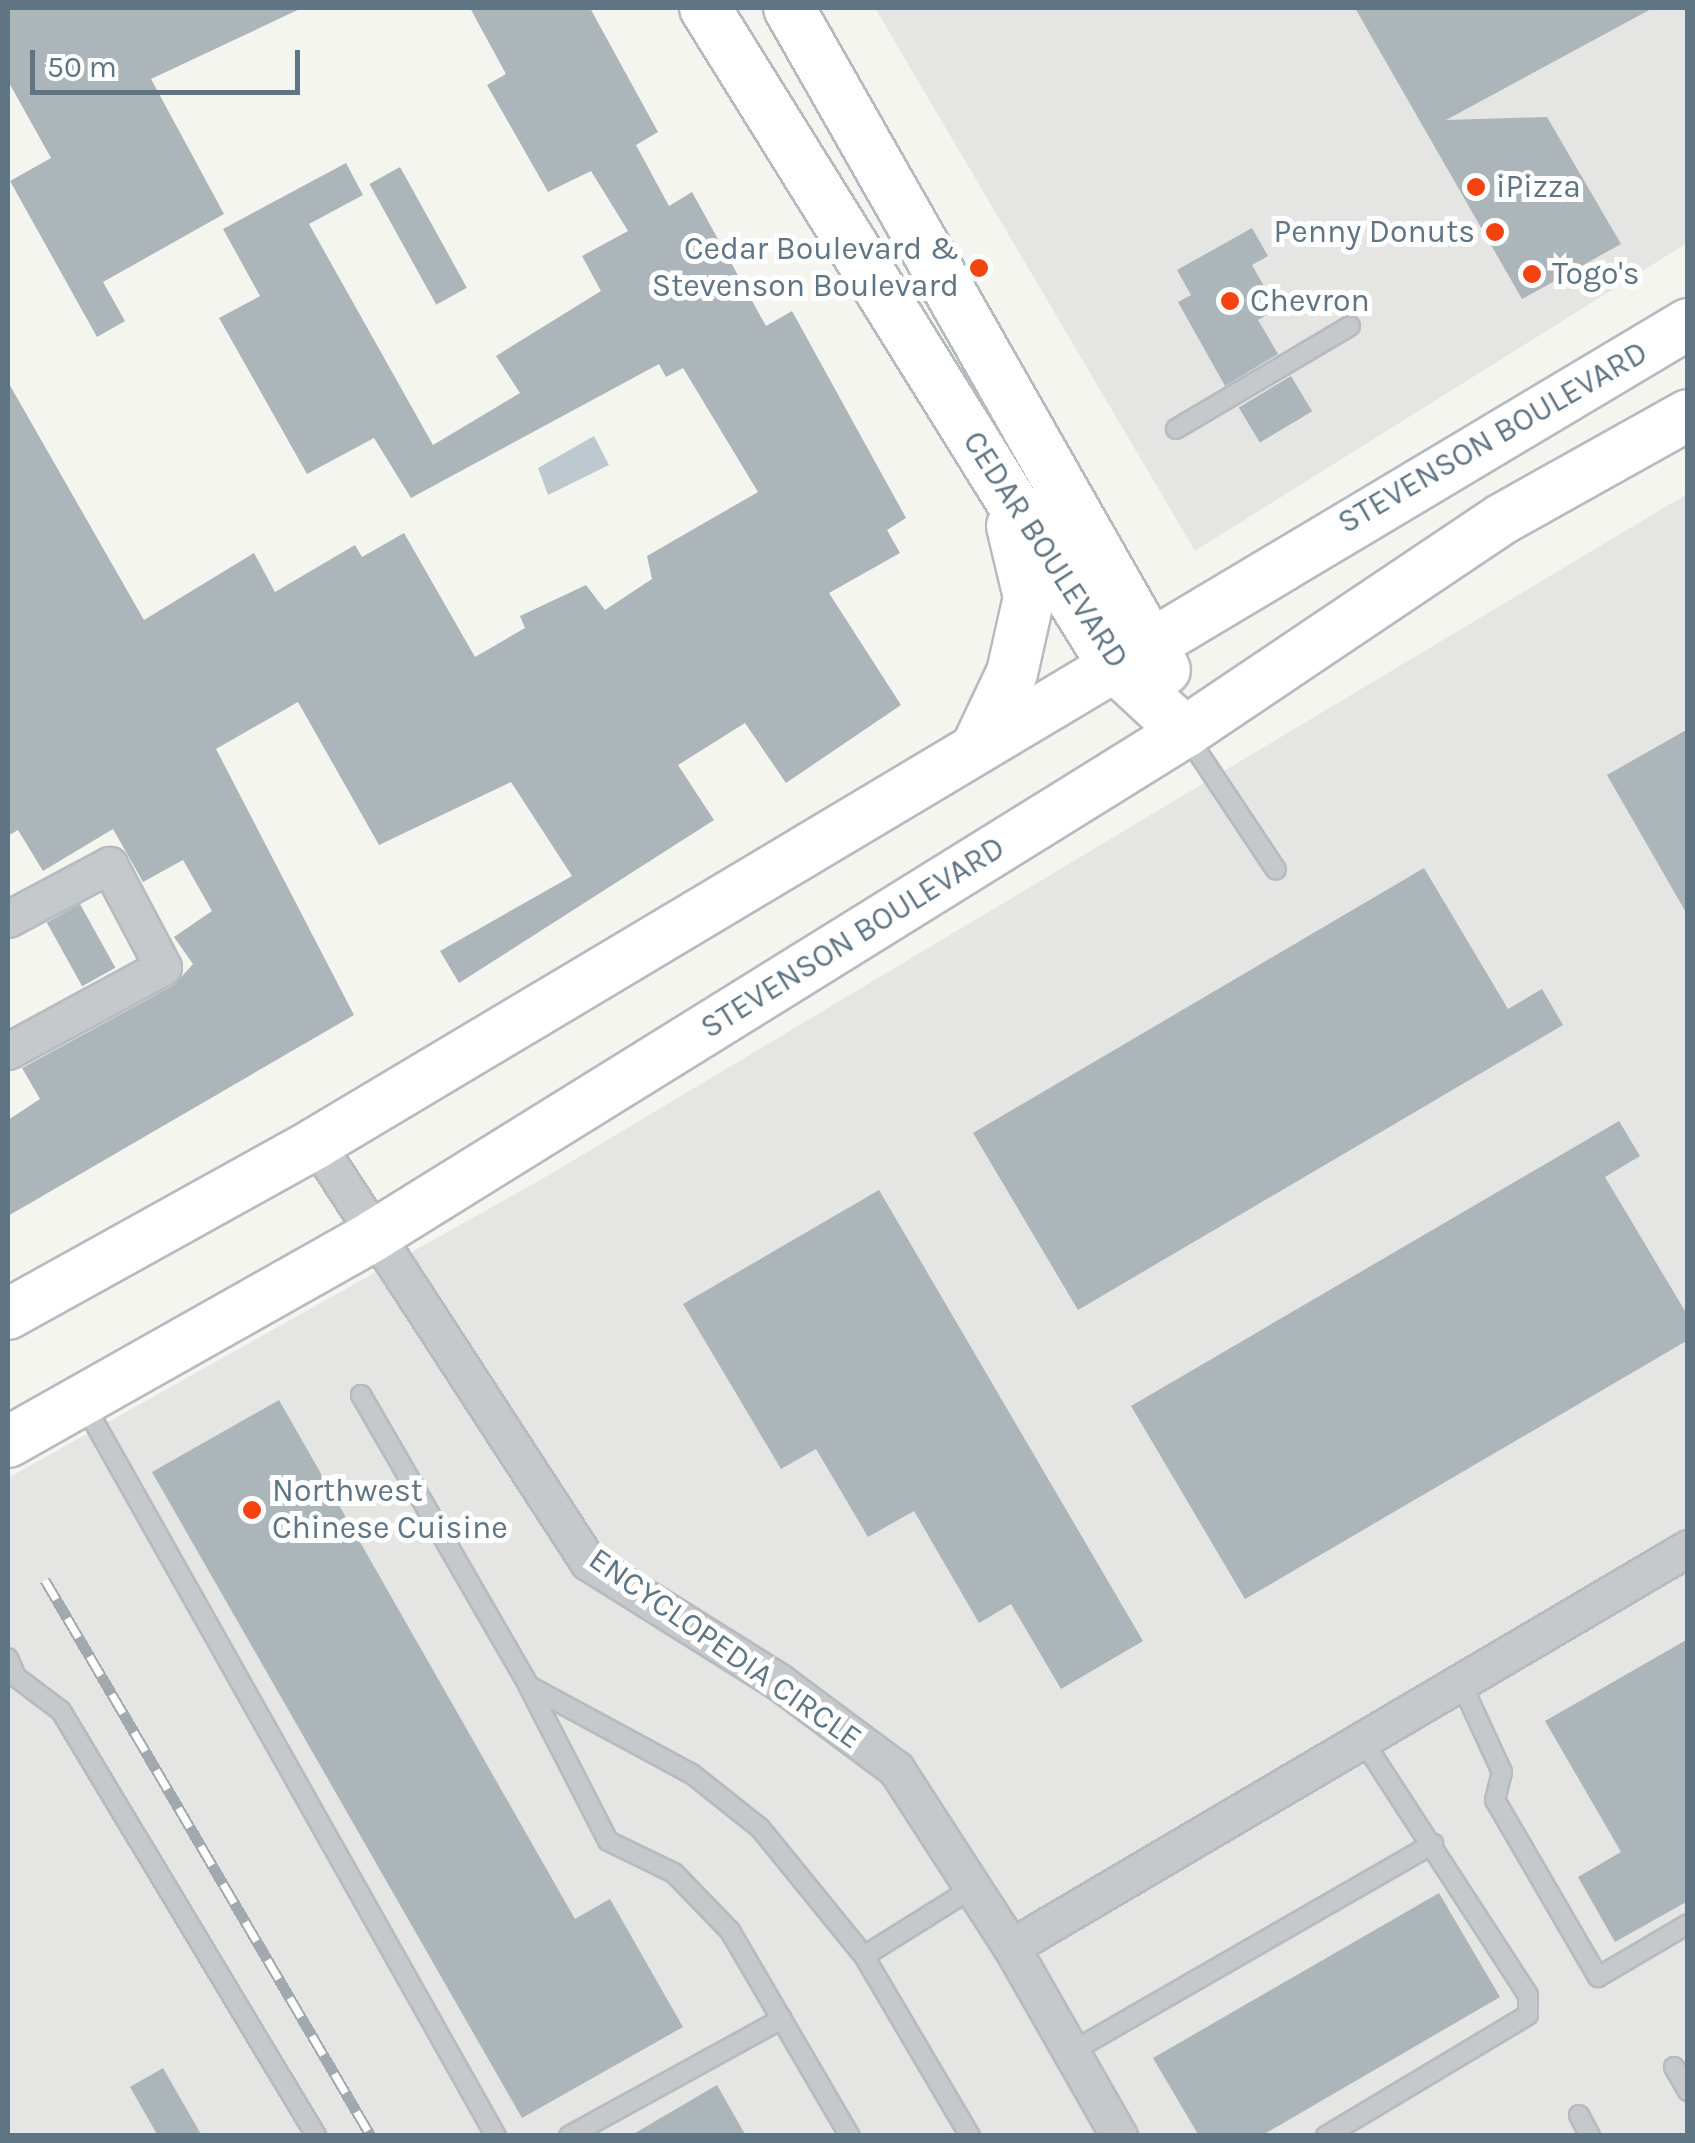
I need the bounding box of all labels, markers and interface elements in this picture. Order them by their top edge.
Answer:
scale bar [35,30,305,92]
text: 50 m [47,49,117,85]
place label: iPizza [1496,168,1581,206]
marker: iPizza [1465,176,1487,198]
place label: Penny Donuts [1274,213,1475,251]
marker: Penny Donuts [1484,221,1506,243]
place label: Cedar Boulevard & Stevenson Boulevard [652,231,959,306]
place label: Togo's [1552,255,1640,293]
marker: Cedar Boulevard & Stevenson Boulevard [968,257,990,279]
marker: Togo's [1521,263,1543,285]
place label: Chevron [1250,282,1370,320]
marker: Chevron [1219,290,1241,312]
street label: STEVENSON BOULEVARD [1331,334,1655,542]
street label: CEDAR BOULEVARD [954,424,1136,676]
street label: STEVENSON BOULEVARD [694,829,1012,1047]
place label: Northwest Chinese Cuisine [272,1473,508,1548]
marker: Northwest Chinese Cuisine [241,1499,263,1521]
street label: ENCYCLOPEDIA CIRCLE [581,1540,869,1758]

